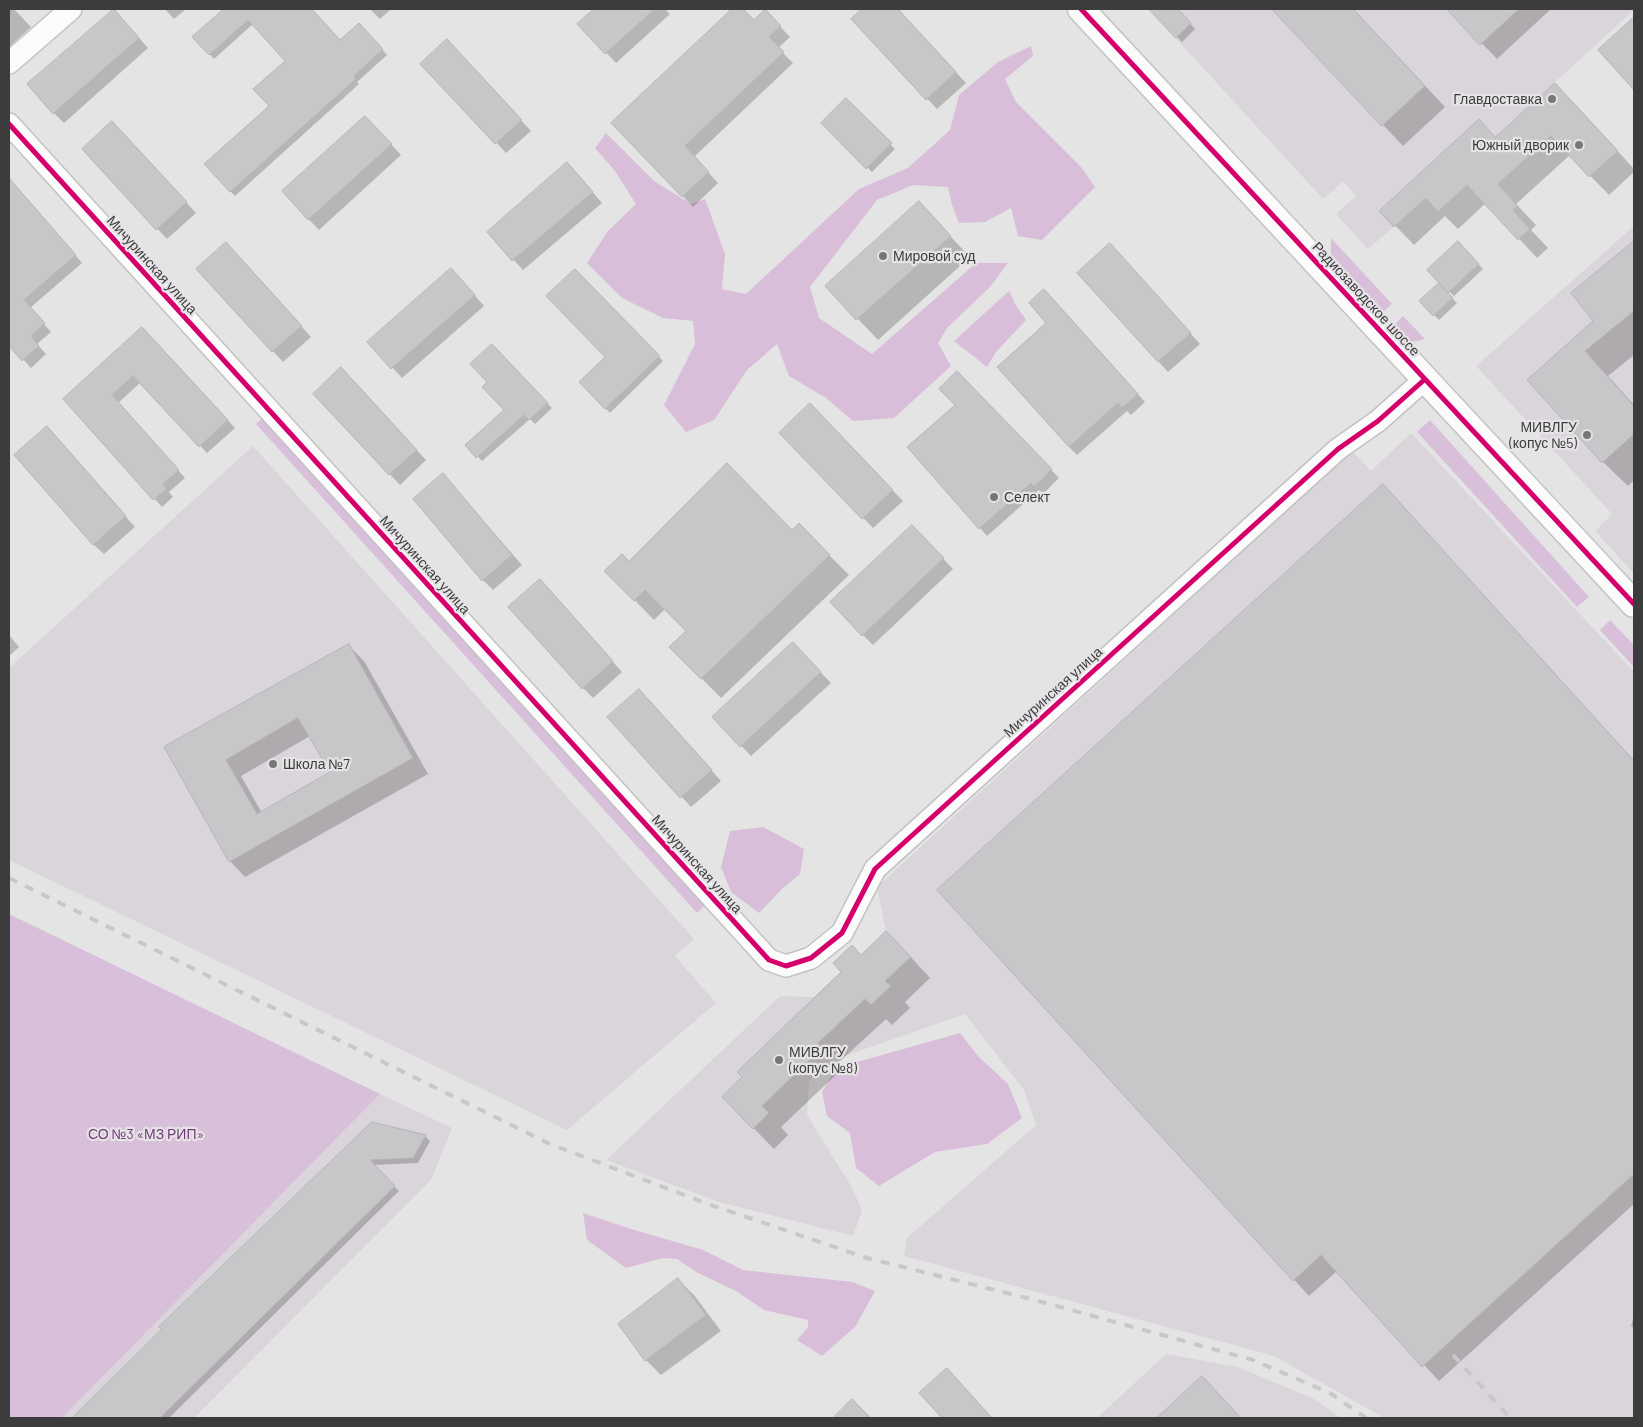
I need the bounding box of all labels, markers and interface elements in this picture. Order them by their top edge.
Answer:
place label: Главдоставка [1453,91,1542,107]
marker: Главдоставка [1546,93,1558,105]
place label: Южный дворик [1472,137,1569,153]
marker: Южный дворик [1573,139,1585,151]
street label: Мичуринская улица [103,212,201,318]
street label: Радиозаводское шоссе [1309,238,1423,360]
place label: Мировой суд [893,248,975,264]
marker: Мировой суд [877,250,889,262]
place label: МИВЛГУ (копус №5) [1509,419,1577,452]
marker: МИВЛГУ (копус №5) [1581,429,1593,441]
place label: Селект [1004,489,1050,505]
marker: Селект [988,491,1000,503]
street label: Мичуринская улица [376,512,474,618]
street label: Мичуринская улица [1000,643,1106,741]
place label: Школа №7 [283,756,350,772]
marker: Школа №7 [267,758,279,770]
street label: Мичуринская улица [648,811,746,917]
place label: МИВЛГУ (копус №8) [789,1044,857,1076]
marker: МИВЛГУ (копус №8) [773,1054,785,1066]
park label: СО №3 «МЗ РИП» [88,1126,204,1142]

